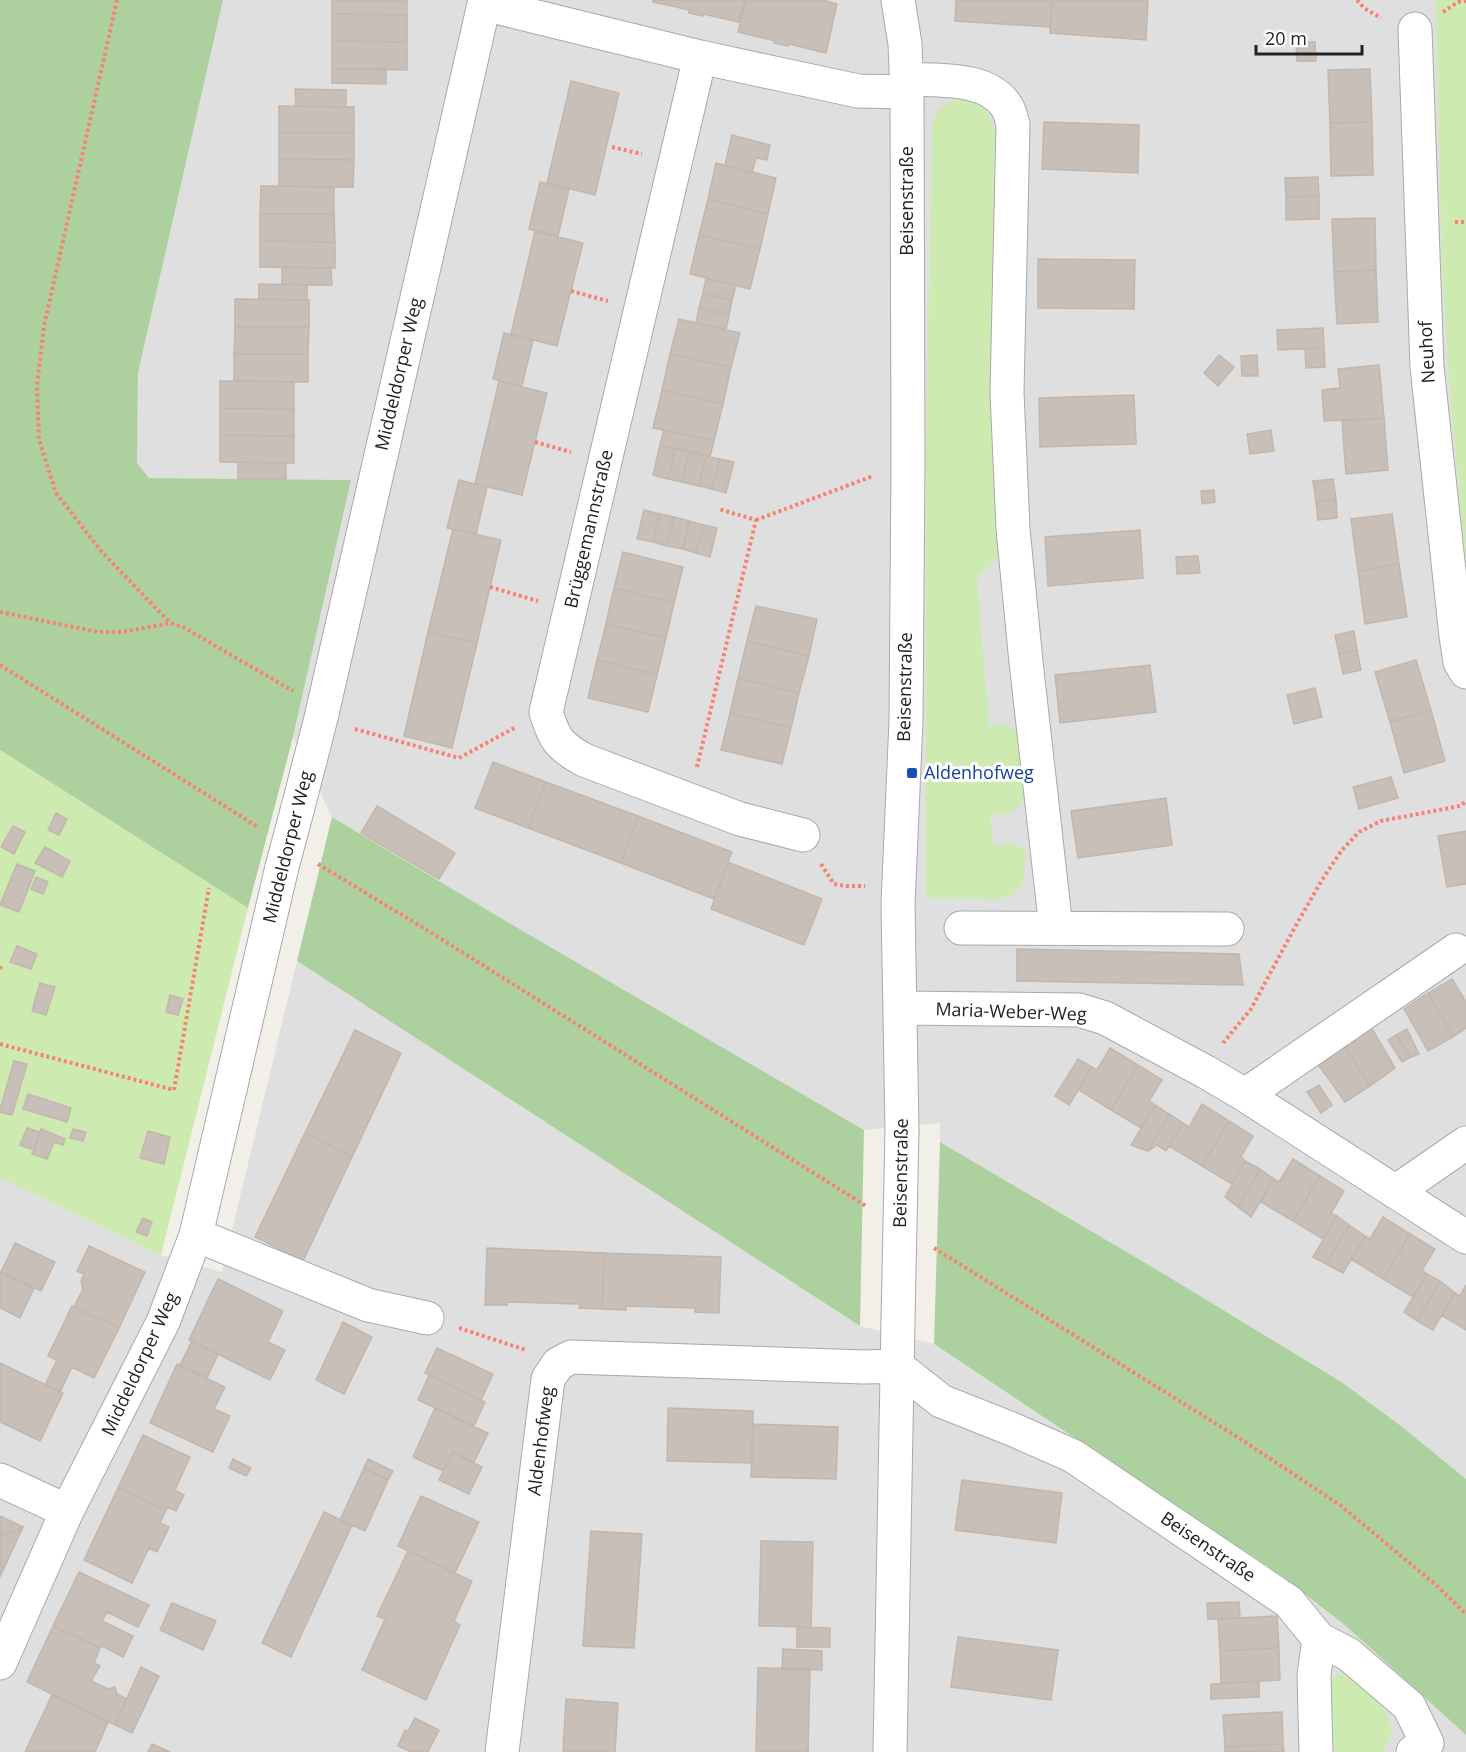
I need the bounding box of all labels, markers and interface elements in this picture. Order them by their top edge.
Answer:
scale bar [1256,18,1362,56]
text: 20 m [1265,26,1307,50]
street label: Beisenstraße [894,146,918,256]
street label: Middeldorper Weg [369,295,427,453]
street label: Neuhof [1412,319,1440,384]
street label: Brüggemannstraße [558,447,618,610]
street label: Beisenstraße [891,632,917,742]
place label: Aldenhofweg [924,760,1034,784]
marker: Aldenhofweg [905,766,919,780]
street label: Middeldorper Weg [256,768,318,925]
street label: Maria-Weber-Weg [935,996,1087,1026]
street label: Beisenstraße [887,1118,913,1228]
street label: Middeldorper Weg [95,1287,183,1439]
street label: Aldenhofweg [521,1385,559,1497]
street label: Beisenstraße [1156,1506,1261,1587]

